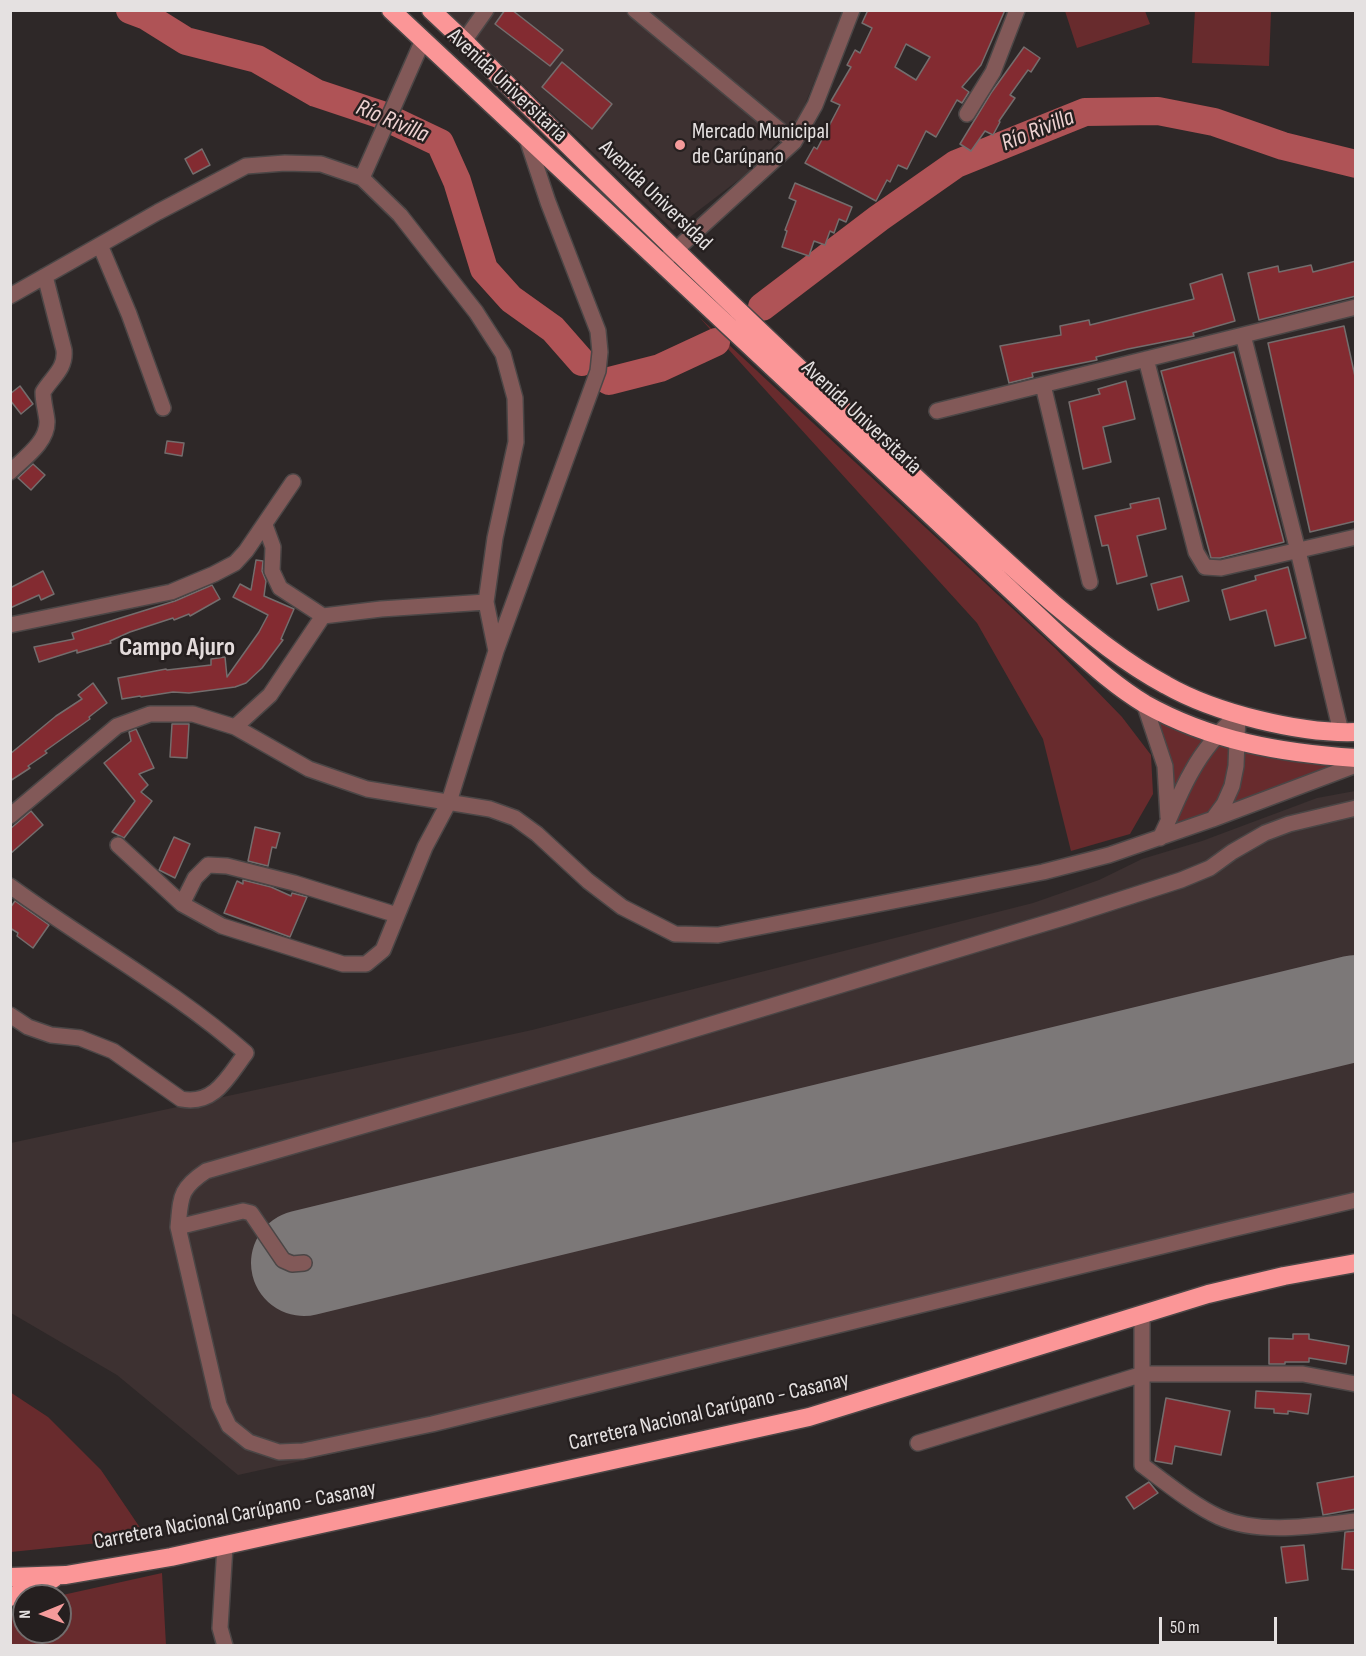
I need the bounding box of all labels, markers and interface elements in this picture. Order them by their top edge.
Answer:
street label: Avenida Universitaria [442,24,572,148]
water label: Río Rivilla [351,94,433,150]
water label: Río Rivilla [997,103,1079,159]
place label: Mercado Municipal de Carúpano [692,119,829,170]
street label: Avenida Universidad [593,135,717,257]
marker: Mercado Municipal de Carúpano [673,138,687,152]
street label: Avenida Universitaria [796,356,926,480]
district label: Campo Ajuro [119,632,235,664]
street label: Carretera Nacional Carúpano - Casanay [566,1367,852,1457]
street label: Carretera Nacional Carúpano - Casanay [92,1476,378,1556]
north arrow [12,1584,72,1644]
scale bar [1162,1605,1280,1643]
text: N [16,1610,35,1619]
text: 50 m [1170,1617,1200,1638]

